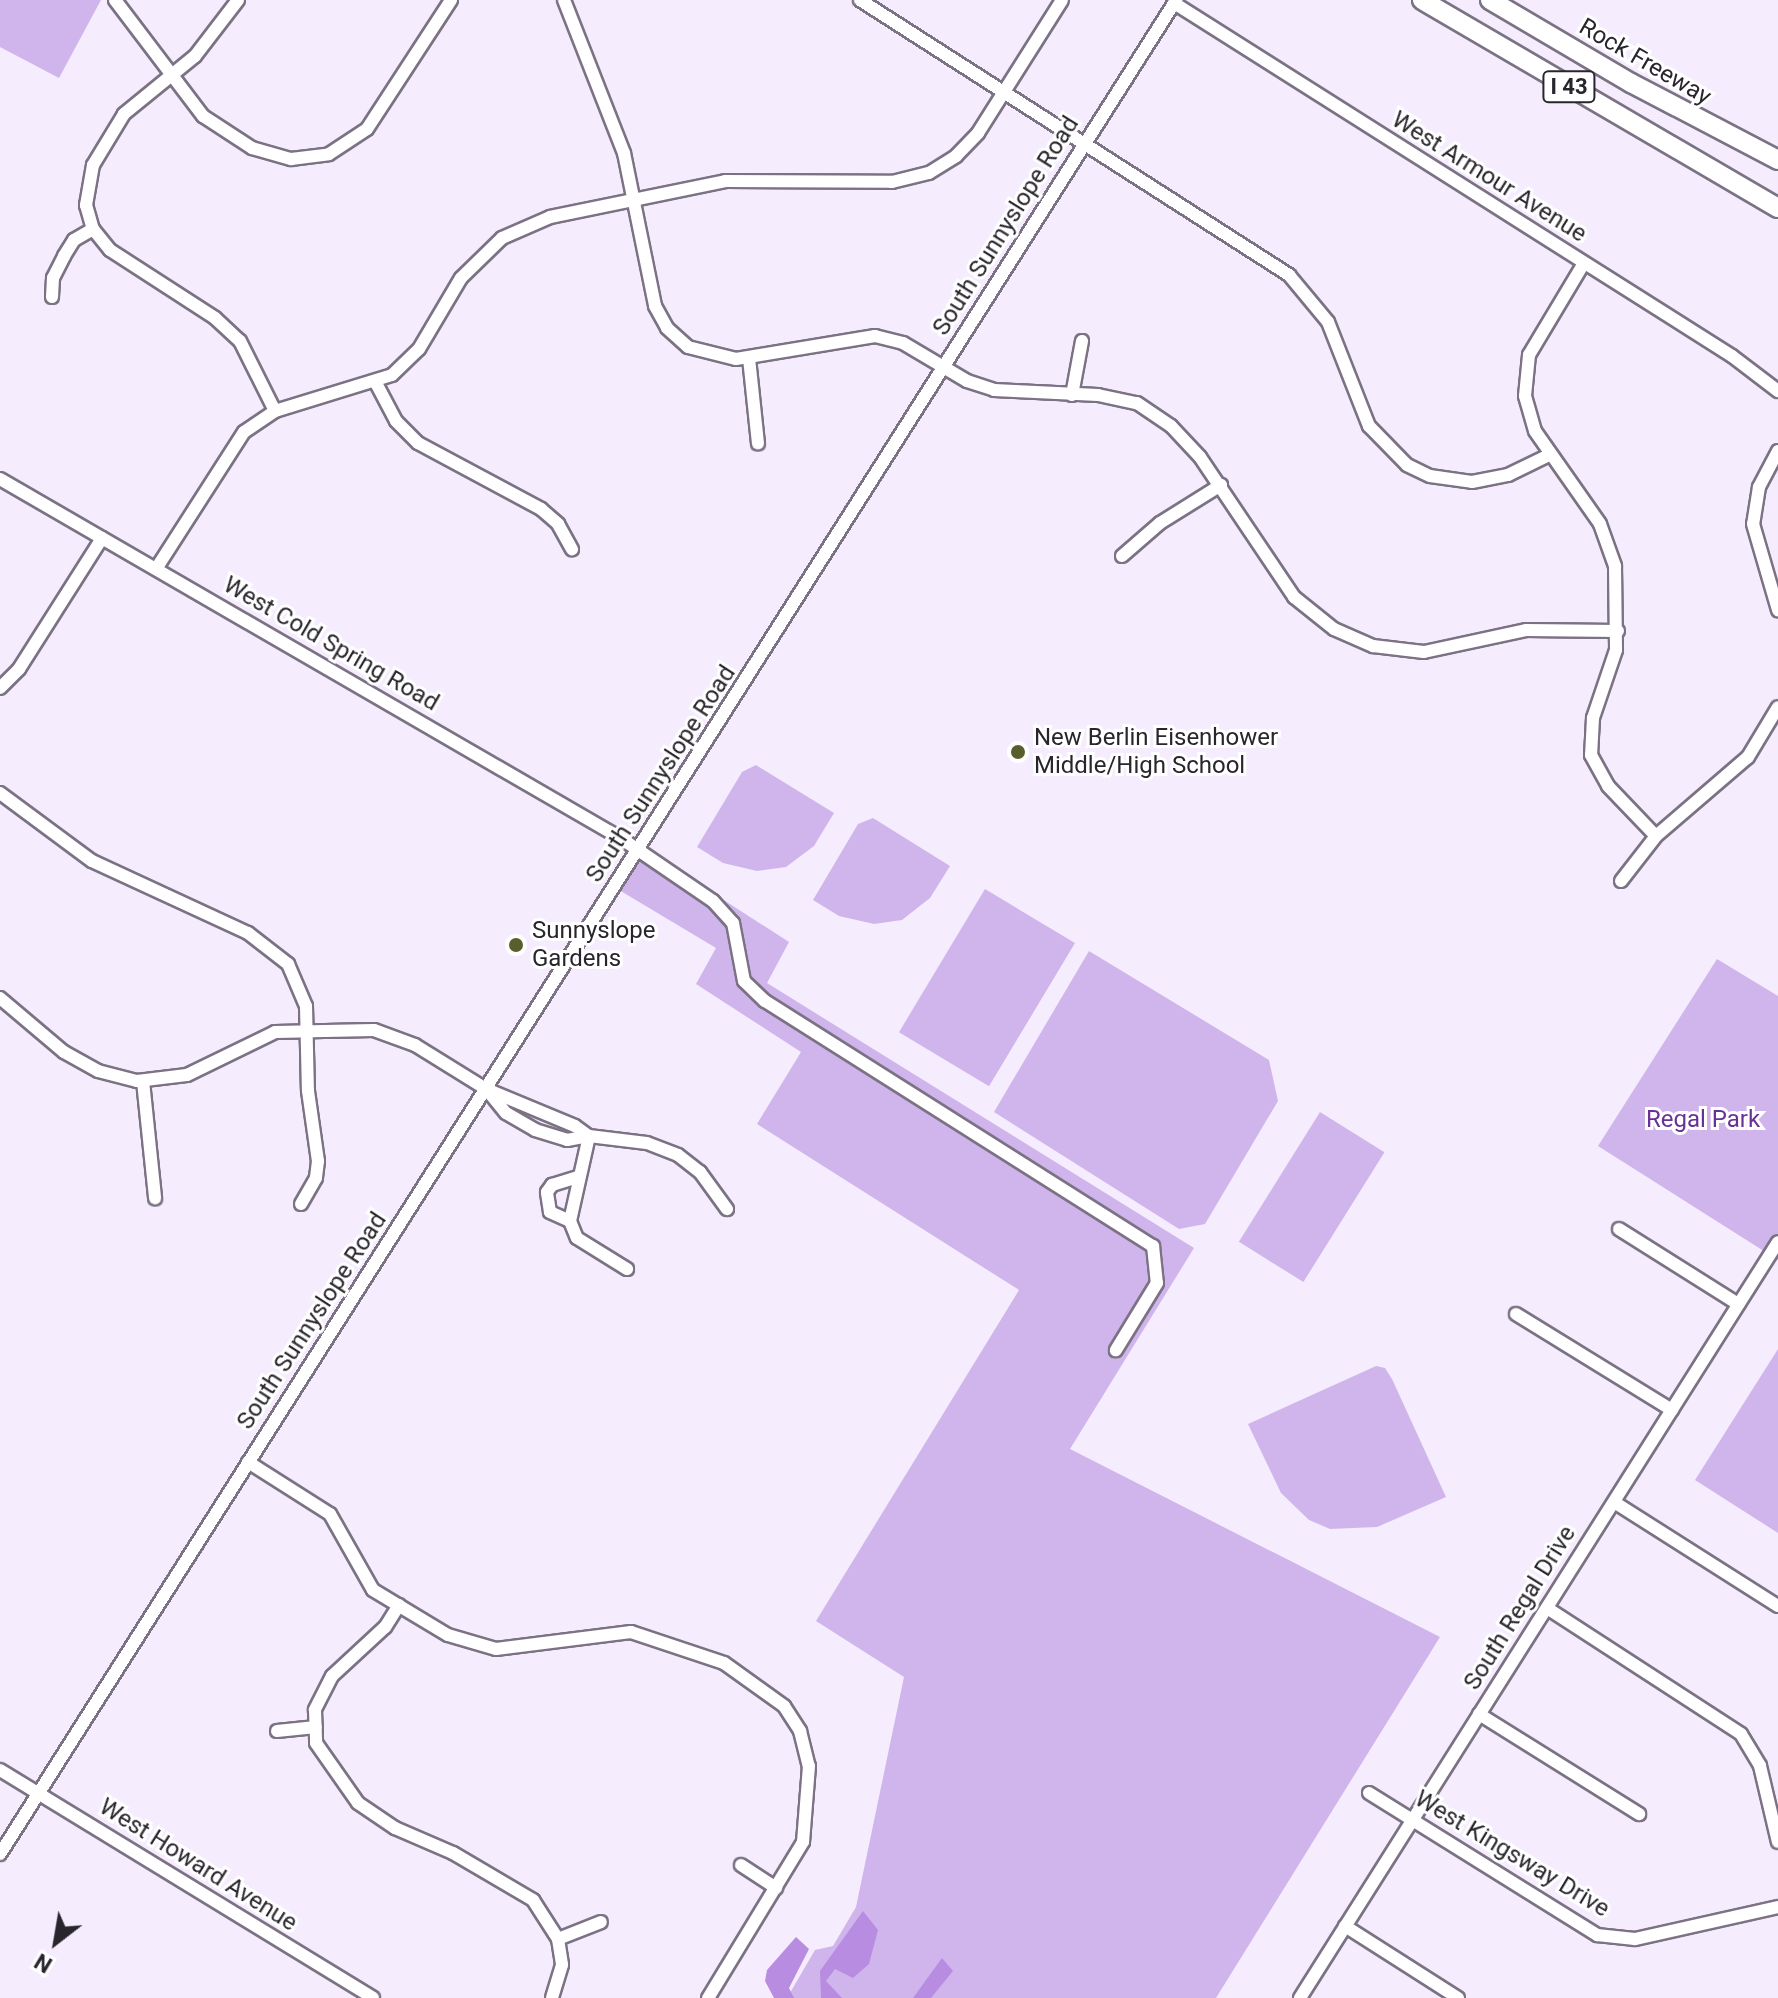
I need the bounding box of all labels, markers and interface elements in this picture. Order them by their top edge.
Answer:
street label: Rock Freeway [1574,13,1716,111]
road number: I 43 [1541,69,1597,105]
street label: West Armour Avenue [1386,105,1592,249]
street label: South Sunnyslope Road [927,111,1085,341]
street label: West Cold Spring Road [218,571,444,717]
street label: South Sunnyslope Road [580,660,742,888]
place label: New Berlin Eisenhower Middle/High School [1034,724,1278,780]
marker: New Berlin Eisenhower Middle/High School [1009,743,1027,761]
place label: Sunnyslope Gardens [532,917,655,973]
marker: Sunnyslope Gardens [507,936,525,954]
park label: Regal Park [1646,1106,1760,1134]
street label: South Sunnyslope Road [231,1207,393,1435]
street label: South Regal Drive [1458,1521,1582,1695]
street label: West Kingsway Drive [1409,1784,1615,1924]
street label: West Howard Avenue [94,1792,302,1938]
north arrow [16,1902,96,1982]
text: N [30,1948,56,1978]

